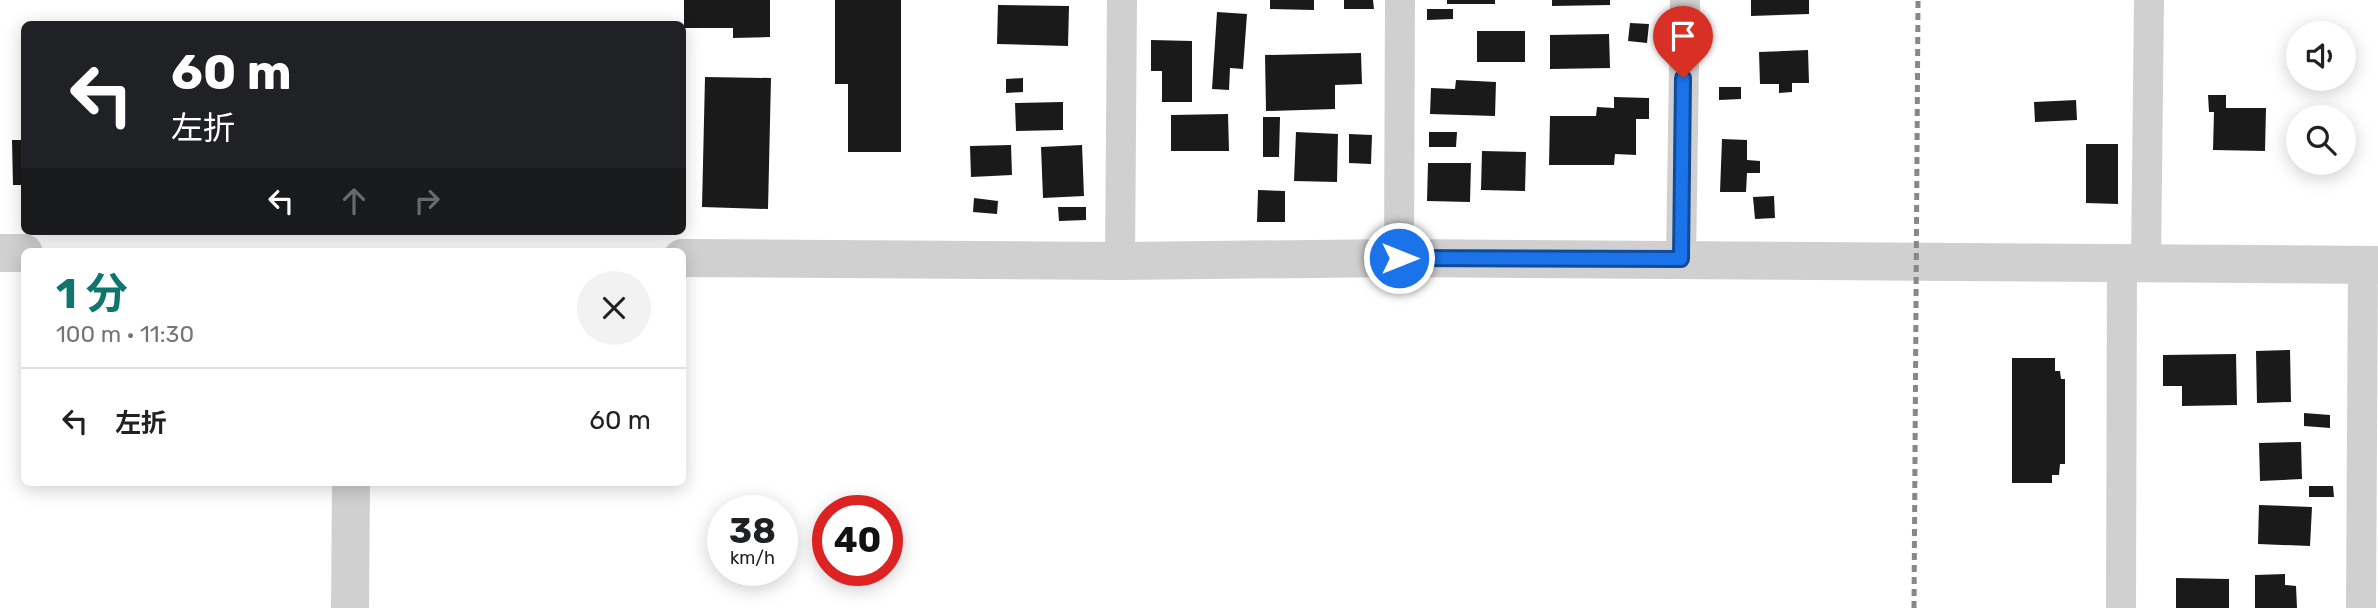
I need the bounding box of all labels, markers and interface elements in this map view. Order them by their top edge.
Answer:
pin [1653,6,1713,78]
icon: arrive [1664,17,1702,55]
map controls [2286,21,2356,175]
button: sound [2286,21,2356,91]
text: 60 m [171,43,292,101]
icon: left [56,49,147,140]
button: search [2286,105,2356,175]
text: 左折 [171,109,235,147]
icon: left [262,182,300,220]
icon: ahead [335,182,373,220]
icon: right [408,182,446,220]
position arrow [1362,221,1436,295]
text: 1 分 [56,269,128,319]
button: close [577,271,651,345]
text: 100 m · 11:30 [56,320,194,348]
icon: left [56,402,94,440]
text: 60 m [589,405,651,436]
text: 左折 [115,408,167,439]
speed limit sign: 40 [812,495,903,586]
text: 38 [729,510,776,552]
text: km/h [730,547,775,569]

